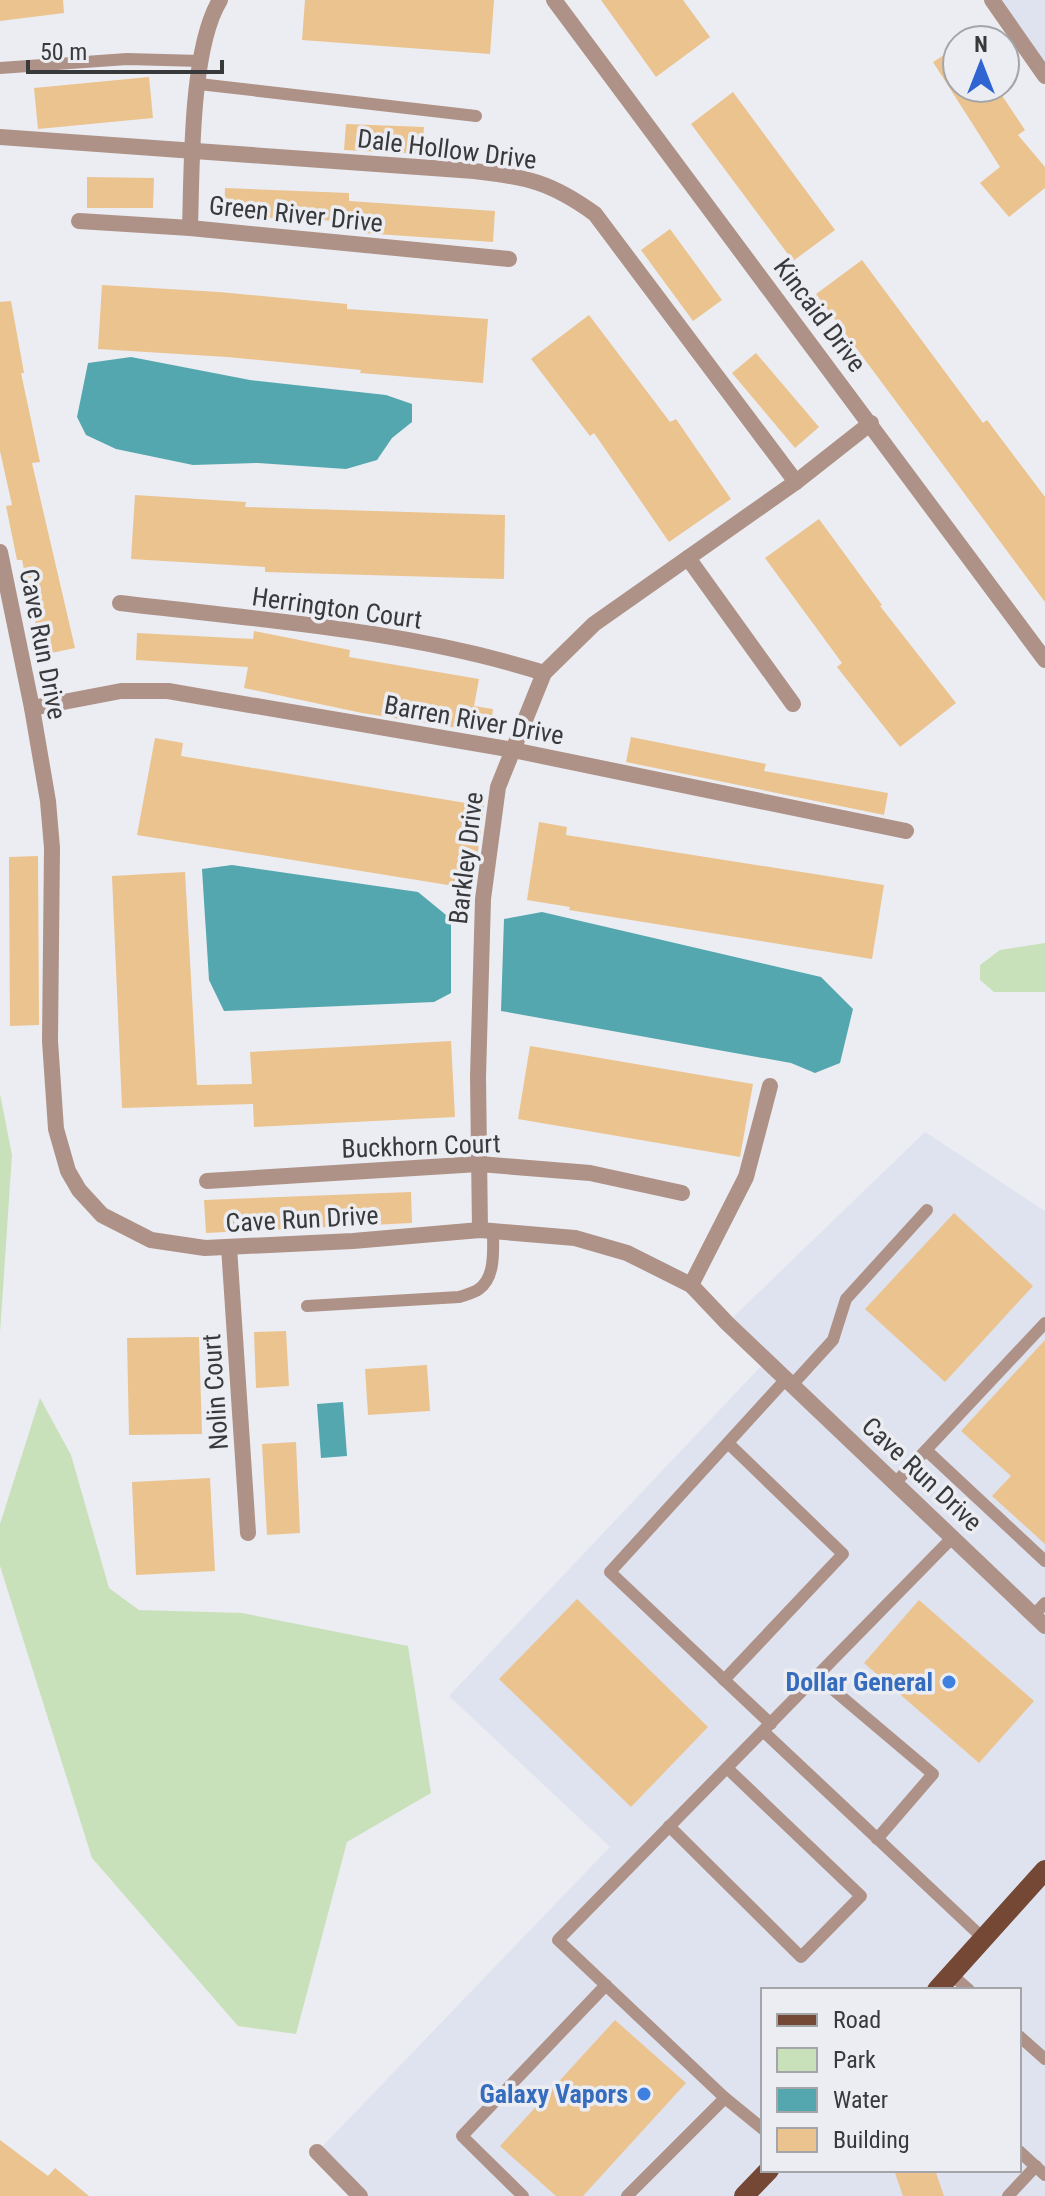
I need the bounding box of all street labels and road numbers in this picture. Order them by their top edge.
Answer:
street label: Dale Hollow Drive [356,123,538,175]
street label: Green River Drive [208,190,384,238]
street label: Kincaid Drive [768,252,872,378]
street label: Cave Run Drive [14,566,72,722]
street label: Herrington Court [250,581,424,635]
street label: Barren River Drive [382,689,566,751]
street label: Barkley Drive [443,790,489,926]
street label: Buckhorn Court [341,1128,501,1164]
street label: Cave Run Drive [225,1200,379,1238]
street label: Nolin Court [196,1333,234,1451]
street label: Cave Run Drive [856,1411,988,1537]

